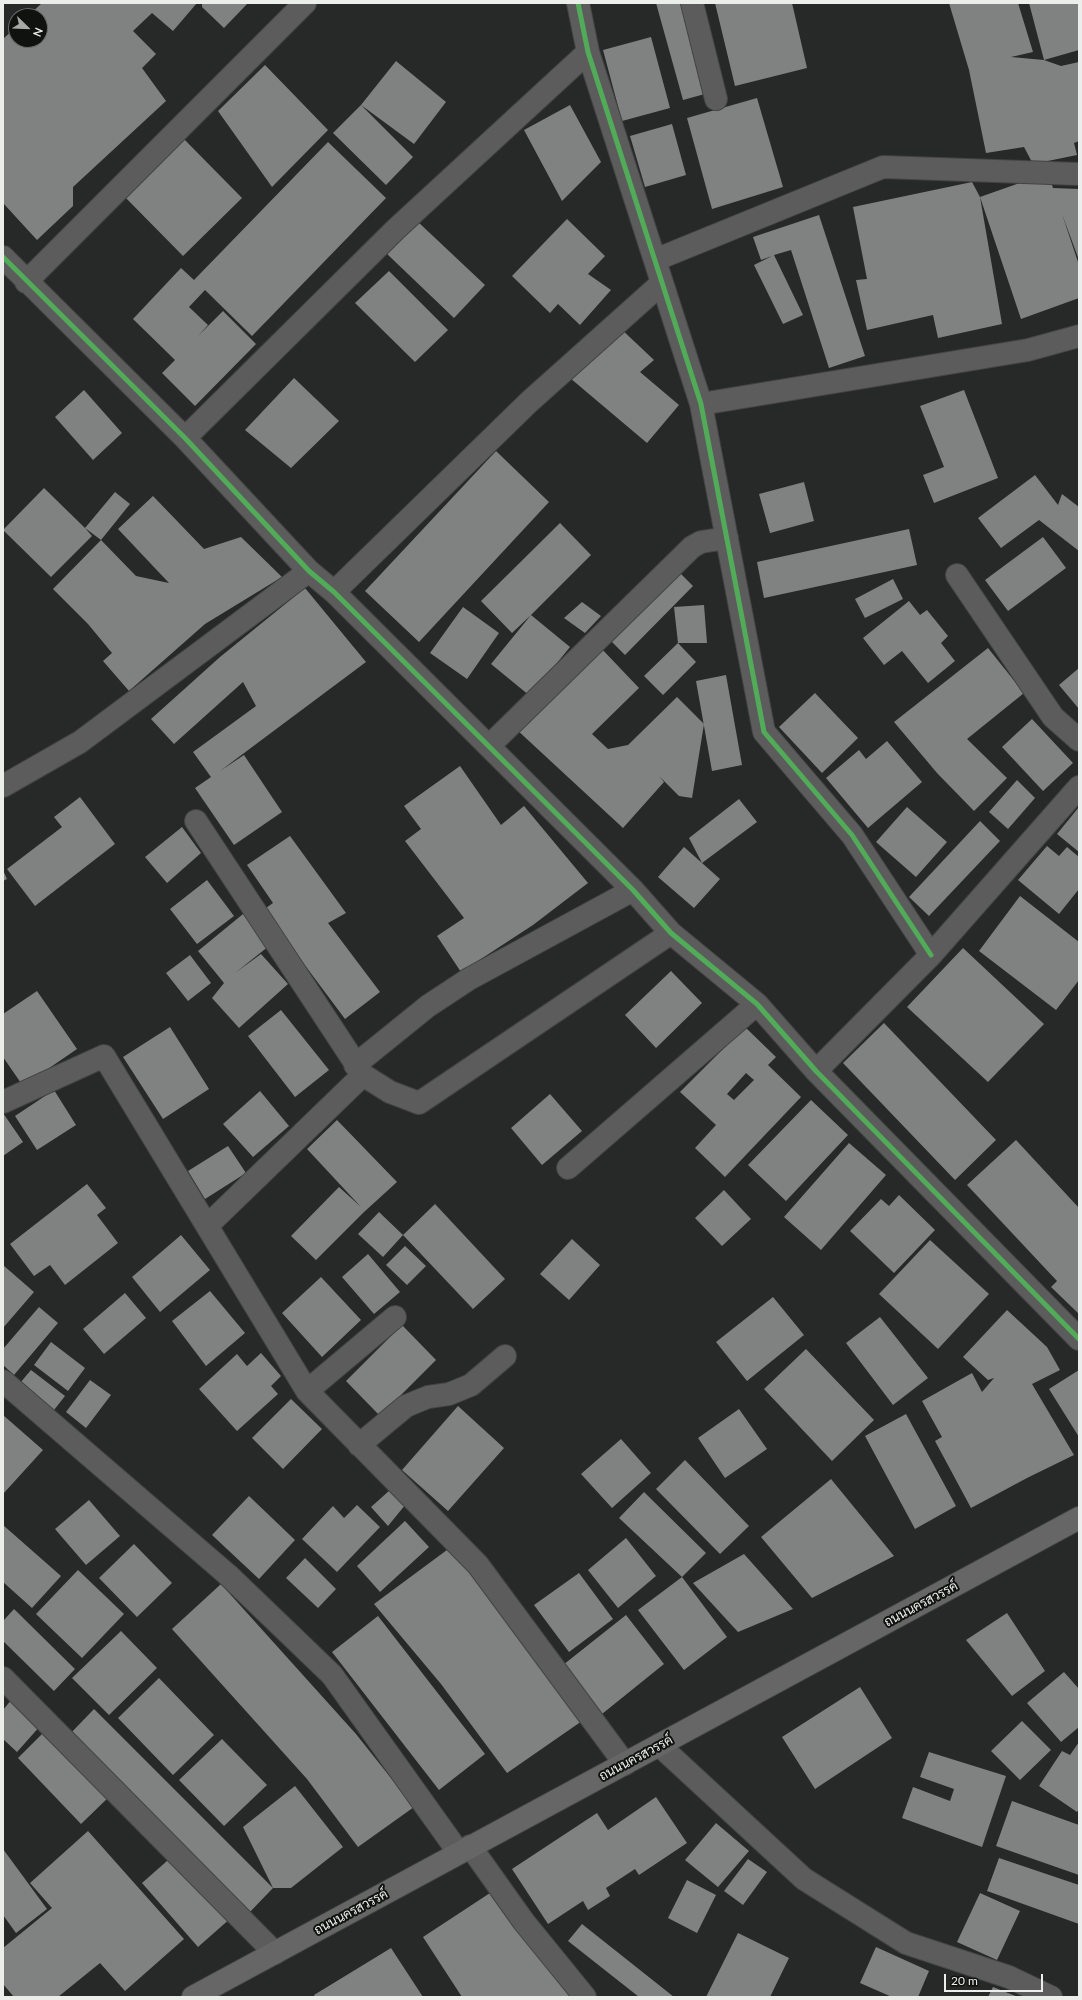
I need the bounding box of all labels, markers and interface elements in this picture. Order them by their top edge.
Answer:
north arrow [8,8,48,48]
text: N [31,26,46,39]
street label: ถนนนครสวรรค์ [882,1578,960,1630]
street label: ถนนนครสวรรค์ [597,1732,675,1784]
street label: ถนนนครสวรรค์ [312,1886,390,1938]
scale bar [946,1966,1045,1992]
text: 20 m [951,1973,978,1988]

